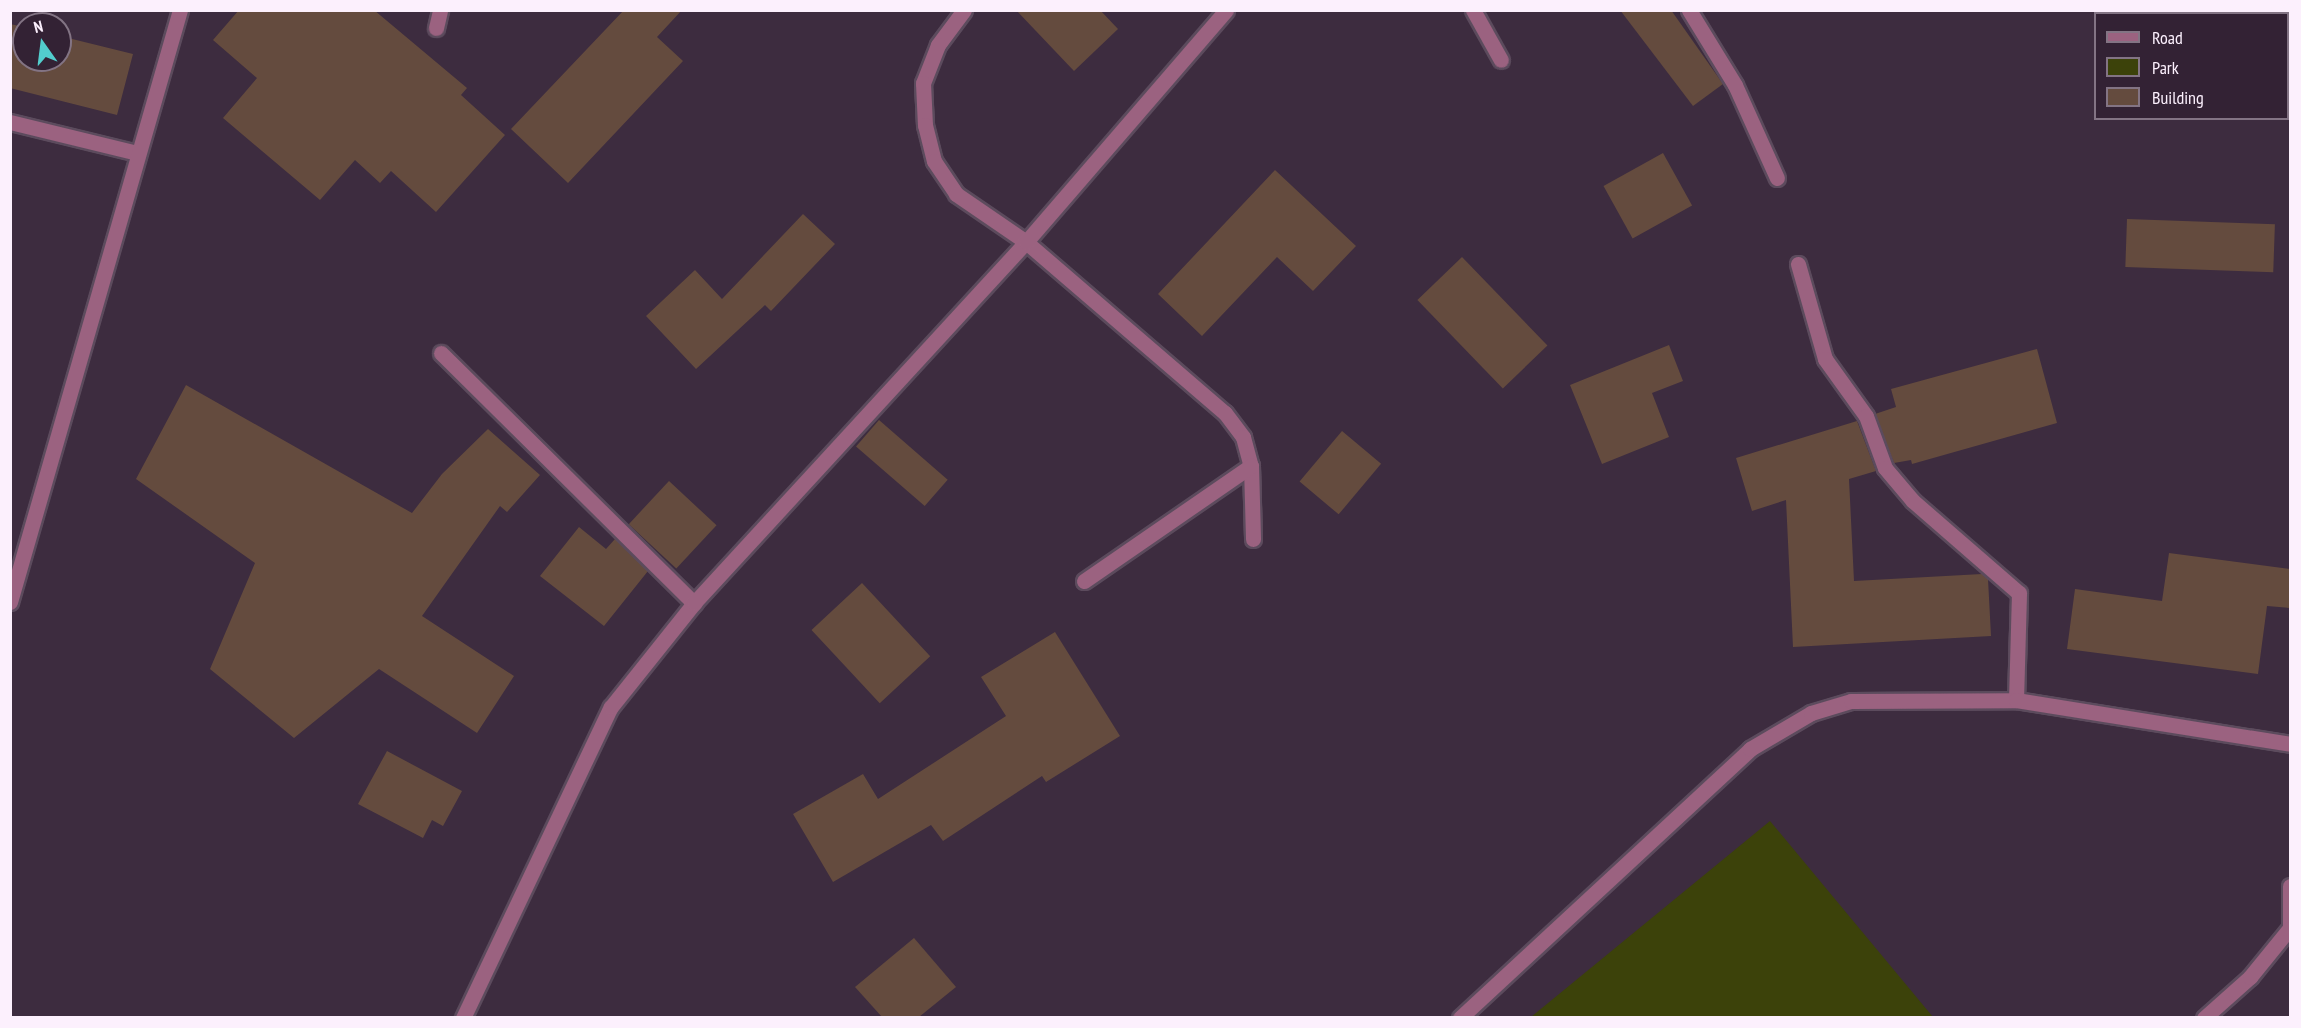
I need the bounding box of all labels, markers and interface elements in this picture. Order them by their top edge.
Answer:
north arrow [12,12,72,72]
legend [2094,12,2289,120]
text: N [32,16,45,37]
text: Road [2152,26,2183,49]
text: Park [2152,56,2179,79]
text: Building [2152,86,2204,109]

